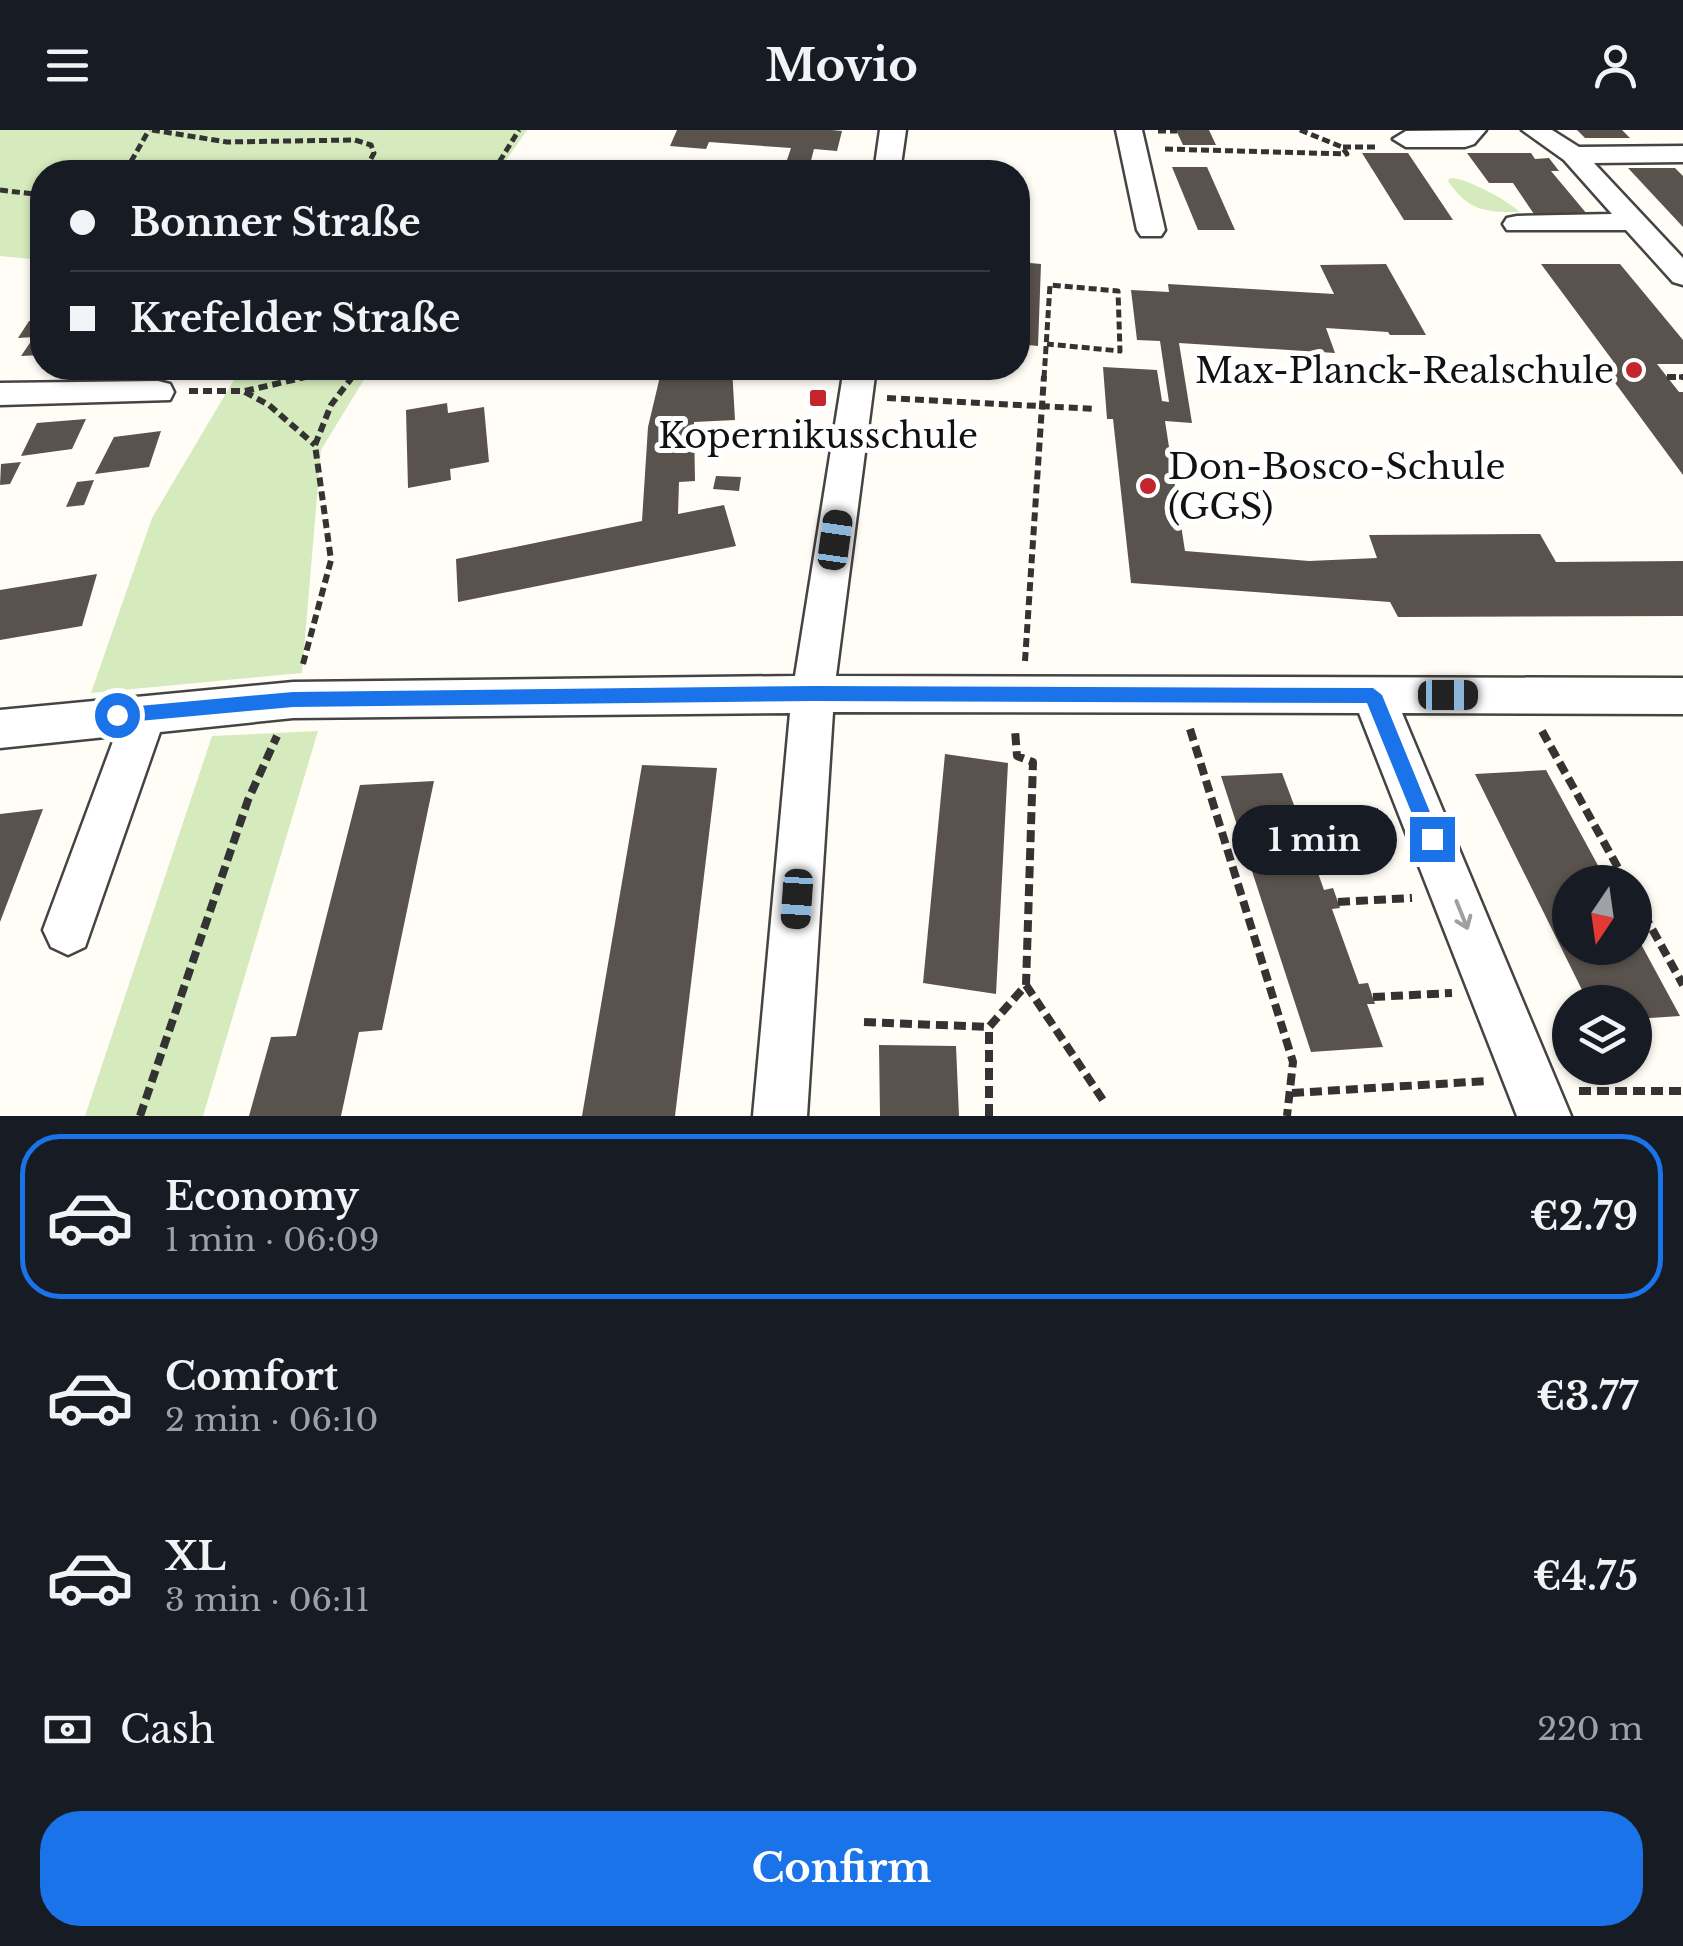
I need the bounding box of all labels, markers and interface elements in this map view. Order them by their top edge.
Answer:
text: Movio [765,37,918,93]
icon: menu [40,38,95,93]
icon: person [1588,38,1643,93]
text: Bonner Straße [130,199,421,246]
text: Krefelder Straße [130,295,461,342]
place label: Max-Planck-Realschule [1195,349,1614,392]
marker: Max-Planck-Realschule [1623,359,1645,381]
marker: Kopernikusschule [807,387,829,409]
place label: Kopernikusschule [658,414,978,457]
place label: Don-Bosco-Schule (GGS) [1168,445,1506,528]
marker: Don-Bosco-Schule (GGS) [1137,475,1159,497]
car [816,508,854,572]
car [1418,680,1478,710]
route start [95,693,140,738]
callout: 1 min [1232,804,1397,874]
route end [1410,817,1455,862]
text: 1 min [1268,820,1361,860]
north arrow [1552,865,1652,965]
map controls [1552,865,1652,1085]
car [780,868,814,930]
one-way arrow [1455,899,1473,930]
button: layers [1552,985,1652,1085]
icon: car [45,1172,135,1262]
text: Economy [165,1173,359,1220]
text: €2.79 [1530,1193,1638,1240]
text: 1 min · 06:09 [165,1220,379,1260]
icon: car [45,1352,135,1442]
text: Comfort [165,1353,338,1400]
text: €3.77 [1536,1373,1638,1420]
text: 2 min · 06:10 [165,1400,378,1440]
icon: car [45,1532,135,1622]
text: XL [165,1533,226,1580]
text: €4.75 [1533,1553,1638,1600]
text: 3 min · 06:11 [165,1580,370,1620]
icon: cash [40,1702,95,1757]
text: Cash [120,1706,215,1753]
text: 220 m [1537,1709,1643,1749]
button: Confirm [40,1811,1643,1926]

